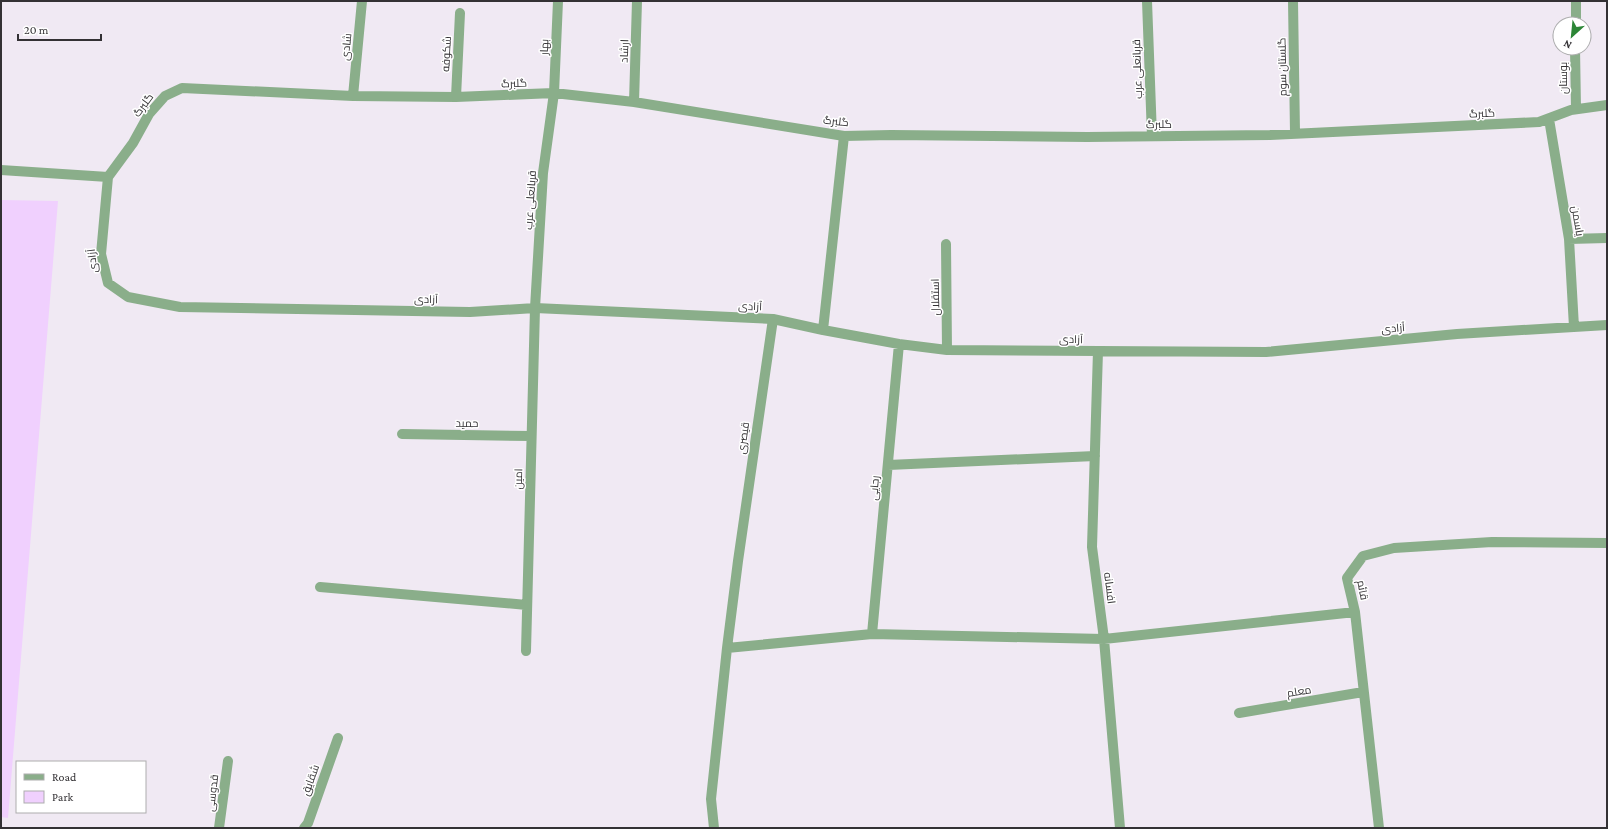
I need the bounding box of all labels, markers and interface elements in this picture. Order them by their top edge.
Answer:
scale bar [18,16,101,42]
north arrow [1552,16,1592,56]
text: 20 m [24,23,49,37]
street label: شادی [339,33,354,61]
street label: شکوفه [439,36,454,72]
street label: گلستان سوم [1275,38,1291,96]
text: N [1561,38,1574,52]
street label: بهار [538,39,551,56]
street label: ارشاد [618,39,631,63]
street label: قربانعلی عرب [1130,39,1145,99]
street label: بوستان [1557,62,1570,94]
street label: گلبرگ [501,77,527,90]
street label: گلبرگ [131,91,156,120]
street label: گلبرگ [1469,106,1495,121]
street label: گلبرگ [822,114,850,129]
street label: گلبرگ [1146,118,1172,131]
street label: قربانعلی عرب [522,170,539,230]
street label: یاسمن [1569,205,1586,237]
street label: آزادی [85,248,100,274]
street label: استقلال [929,278,942,316]
street label: آزادی [414,293,438,306]
street label: آزادی [738,300,762,313]
street label: آزادی [1381,321,1406,336]
street label: آزادی [1059,333,1083,346]
street label: حمید [456,417,478,429]
street label: قیصری [735,421,752,455]
street label: امین [512,468,525,490]
street label: رجایی [867,475,882,501]
street label: افسانه [1102,572,1118,604]
street label: قائم [1353,579,1371,601]
street label: معلم [1286,683,1312,701]
legend [16,761,146,813]
street label: شقایق [299,763,322,798]
text: Road [52,770,77,784]
street label: قدوسی [204,774,221,812]
text: Park [52,790,74,804]

